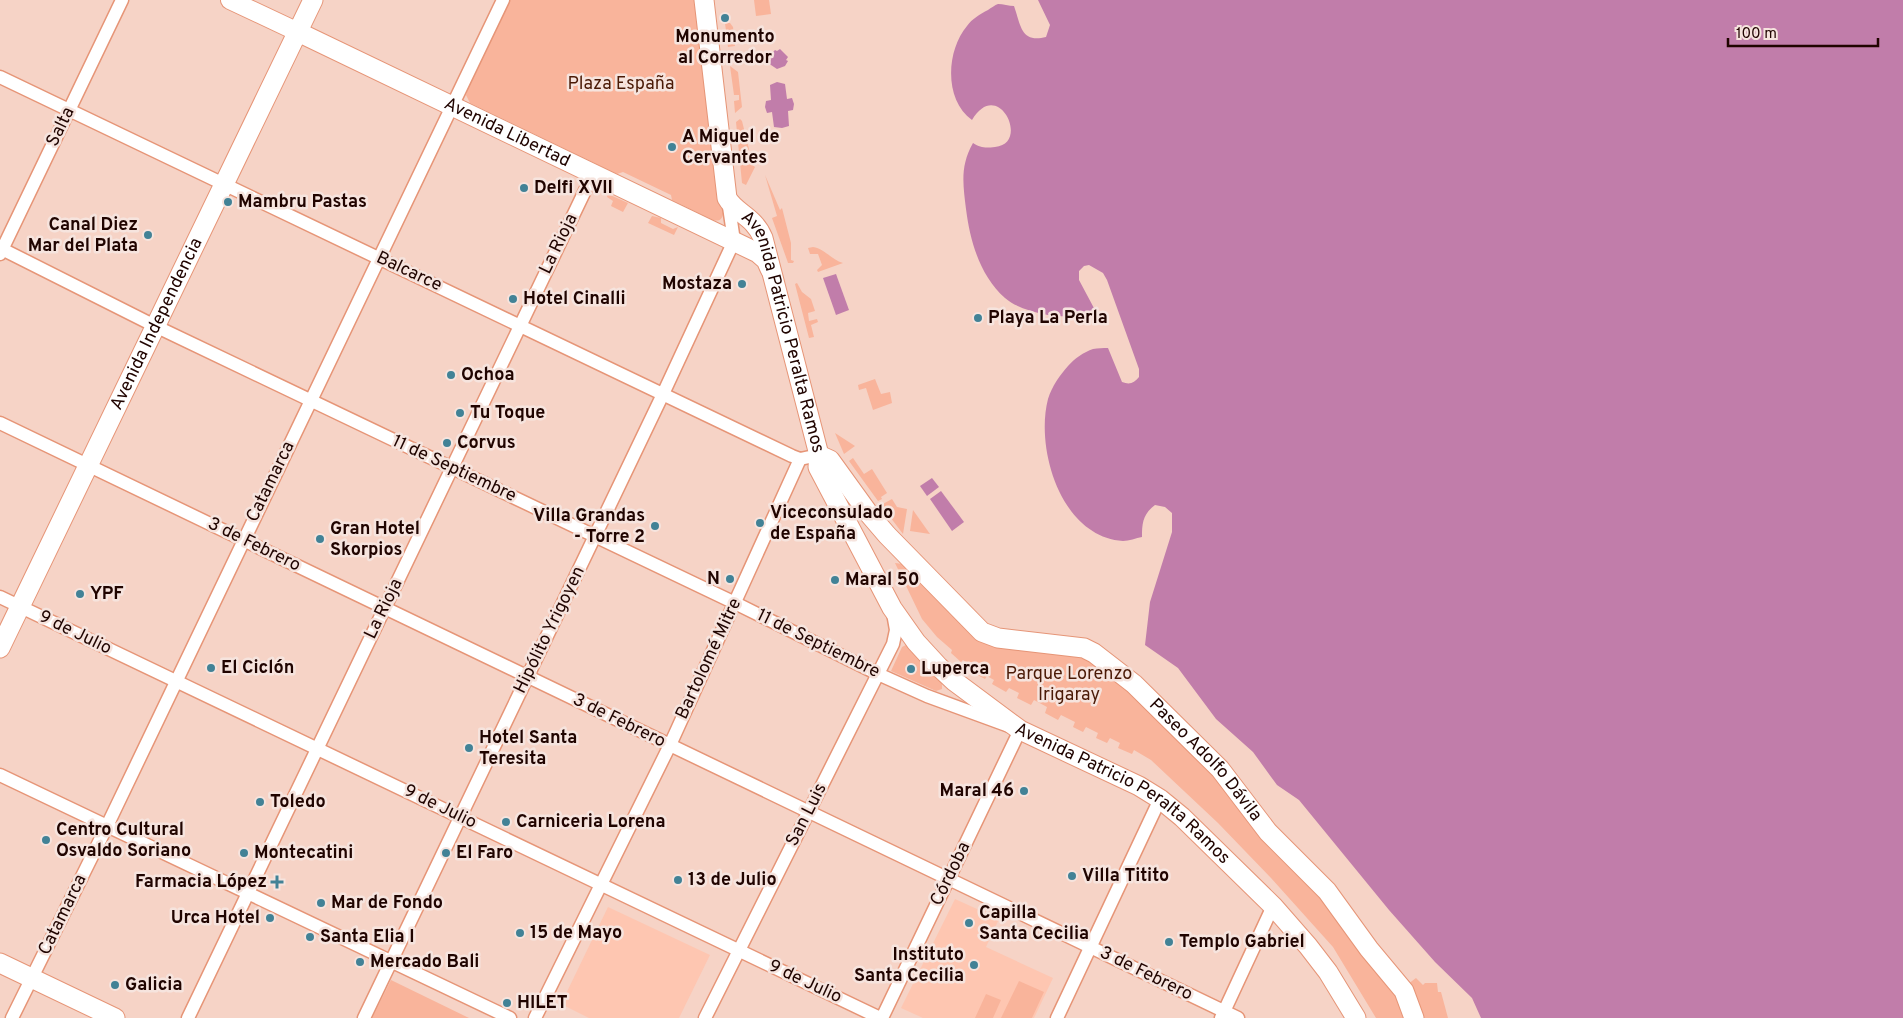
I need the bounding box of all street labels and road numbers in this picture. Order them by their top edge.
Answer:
street label: Avenida Libertad [440,92,574,173]
street label: Salta [42,104,80,150]
street label: Avenida Patricio Peralta Ramos [736,206,829,455]
street label: La Rioja [535,210,583,278]
street label: Avenida Independencia [105,234,208,414]
street label: Balcarce [372,247,446,297]
street label: 11 de Septiembre [388,430,520,508]
street label: Catamarca [242,438,300,526]
street label: 3 de Febrero [204,513,304,577]
street label: Hipólito Yrigoyen [509,563,591,697]
street label: La Rioja [360,575,408,643]
street label: Bartolomé Mitre [671,595,747,723]
street label: 11 de Septiembre [753,604,883,684]
street label: 9 de Julio [35,605,115,661]
street label: 3 de Febrero [569,689,669,753]
street label: Paseo Adolfo Dávila [1144,694,1267,826]
street label: Avenida Patricio Peralta Ramos [1011,718,1235,869]
street label: 9 de Julio [400,779,480,835]
street label: San Luis [781,779,833,851]
street label: Córdoba [926,838,976,910]
street label: Catamarca [34,871,92,959]
street label: 3 de Febrero [1096,942,1196,1006]
street label: 9 de Julio [765,955,845,1009]

